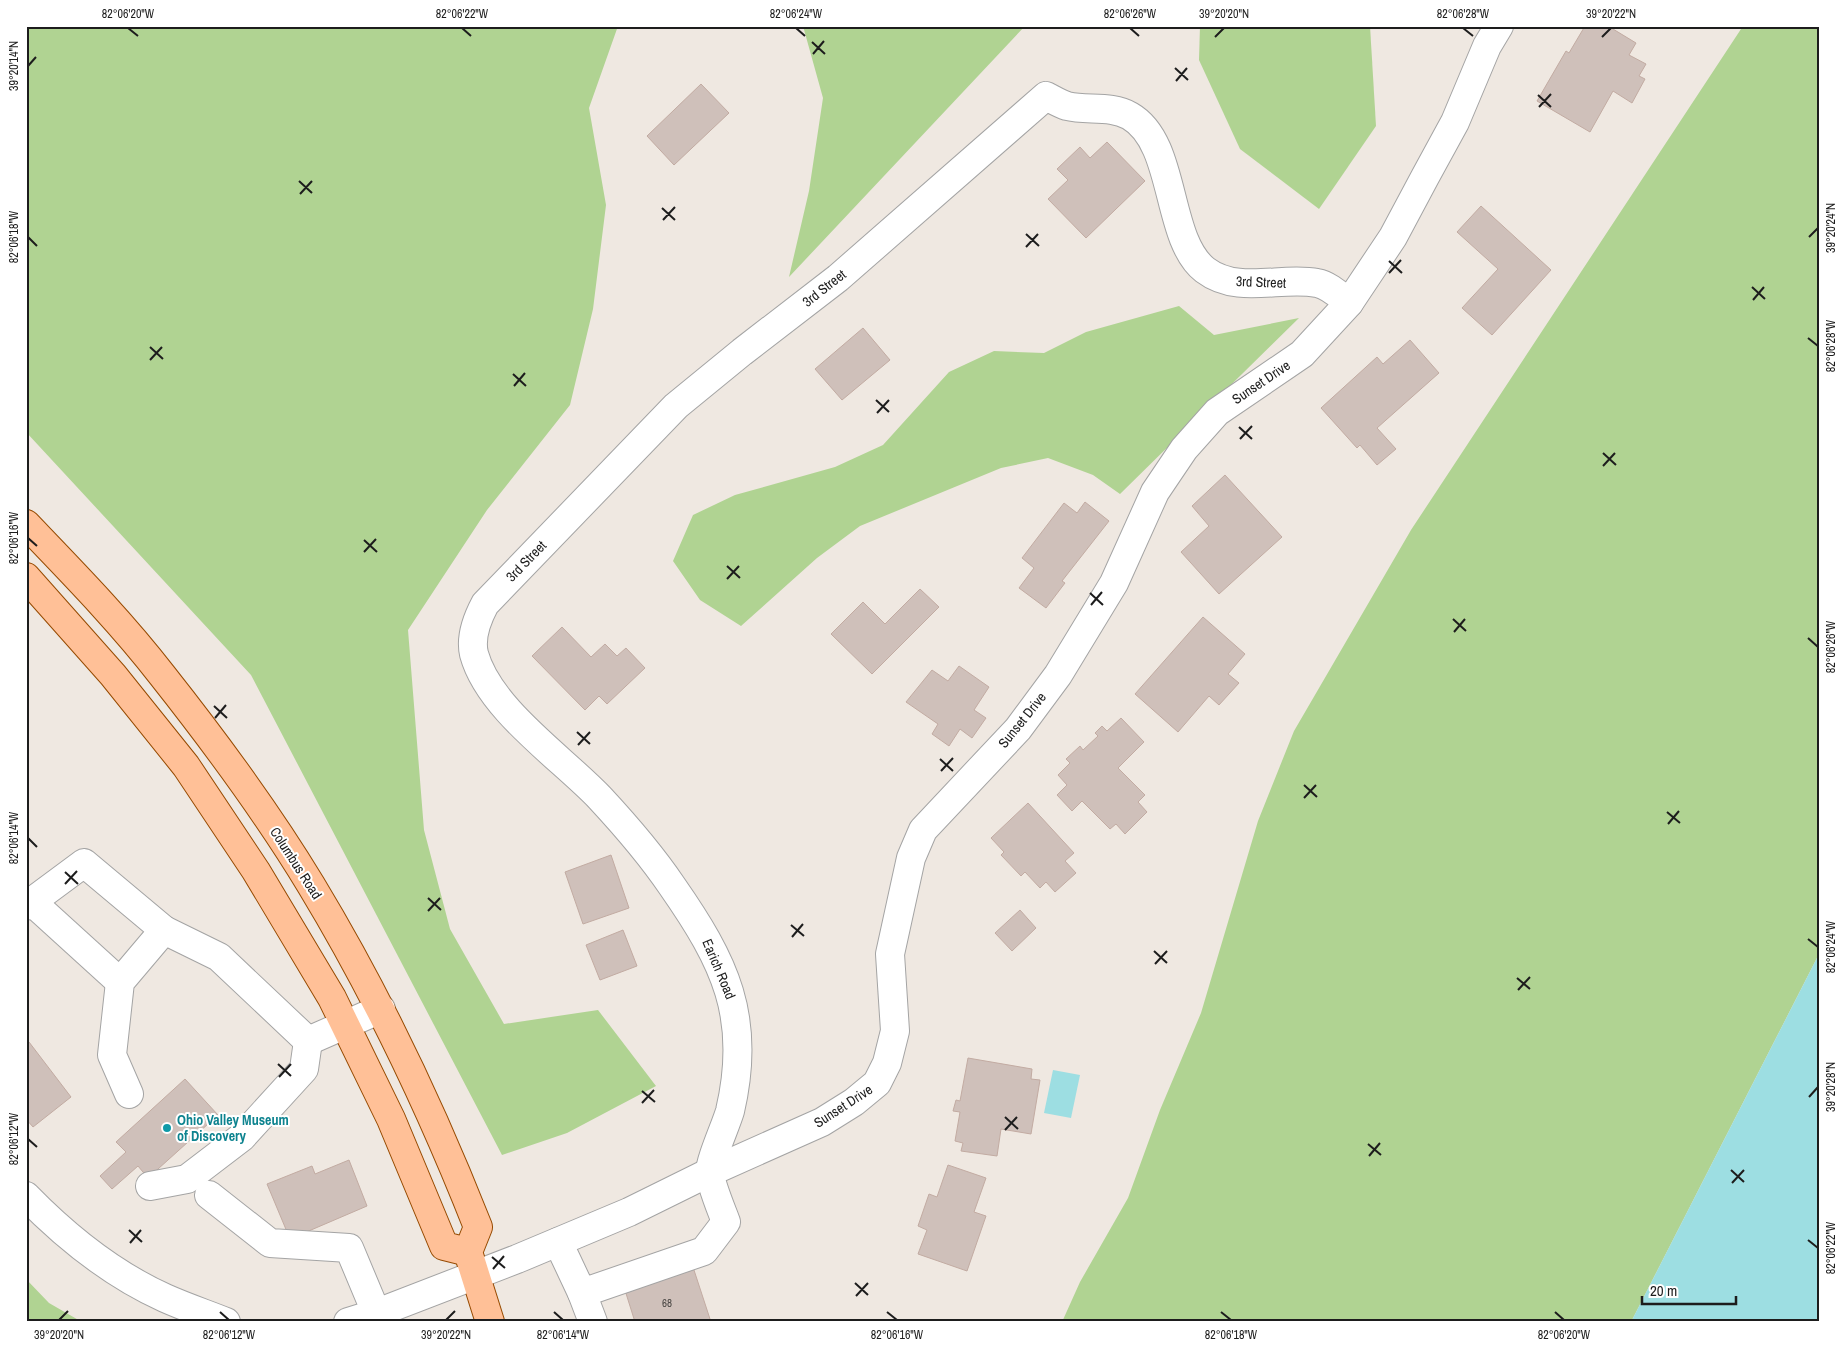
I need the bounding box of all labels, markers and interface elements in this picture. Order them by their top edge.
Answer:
text: 82°06'20"W [102,6,155,22]
text: 82°06'22"W [436,6,489,22]
text: 82°06'24"W [770,6,823,22]
text: 82°06'26"W [1104,6,1157,22]
text: 39°20'20"N [1199,6,1249,22]
text: 82°06'28"W [1437,6,1490,22]
text: 39°20'22"N [1586,6,1636,22]
text: 39°20'14"N [6,41,22,91]
text: 39°20'24"N [1823,203,1839,253]
text: 82°06'18"W [6,210,22,263]
street label: 3rd Street [799,265,849,311]
street label: 3rd Street [1235,272,1287,292]
text: 82°06'28"W [1823,319,1839,372]
street label: Sunset Drive [1228,356,1294,408]
text: 82°06'16"W [6,511,22,564]
street label: 3rd Street [502,537,550,585]
text: 82°06'26"W [1823,620,1839,673]
street label: Sunset Drive [994,689,1050,751]
text: 82°06'14"W [6,811,22,864]
street label: Columbus Road [266,824,326,902]
text: 82°06'24"W [1823,920,1839,973]
street label: Earich Road [698,936,740,1002]
text: 39°20'28"N [1823,1062,1839,1112]
street label: Sunset Drive [810,1080,876,1132]
place label: Ohio Valley Museum of Discovery [177,1111,289,1145]
text: 82°06'12"W [6,1112,22,1165]
marker: Ohio Valley Museum of Discovery [161,1122,173,1134]
text: 82°06'22"W [1823,1221,1839,1274]
scale bar [1642,1273,1736,1305]
text: 20 m [1650,1280,1677,1301]
house number: 68 [662,1296,672,1310]
text: 39°20'20"N [34,1327,84,1343]
text: 82°06'12"W [203,1327,256,1343]
text: 39°20'22"N [421,1327,471,1343]
text: 82°06'14"W [537,1327,590,1343]
text: 82°06'16"W [871,1327,924,1343]
text: 82°06'18"W [1205,1327,1258,1343]
text: 82°06'20"W [1538,1327,1591,1343]

